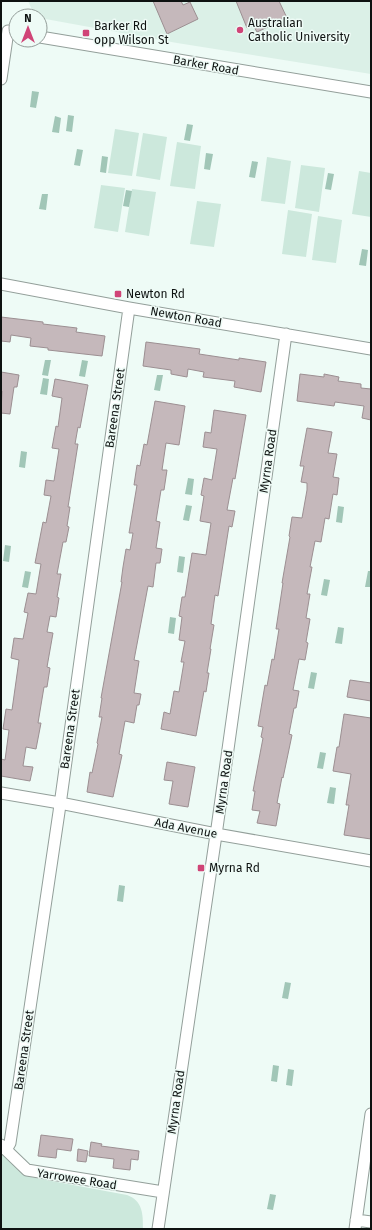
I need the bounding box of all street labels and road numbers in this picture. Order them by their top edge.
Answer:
street label: Barker Road [172,52,240,78]
street label: Newton Road [149,304,223,330]
street label: Bareena Street [102,367,128,449]
street label: Myrna Road [257,428,279,494]
street label: Bareena Street [57,688,83,770]
street label: Myrna Road [213,749,235,815]
street label: Ada Avenue [153,815,219,841]
street label: Bareena Street [11,1009,37,1091]
street label: Myrna Road [165,1069,187,1135]
street label: Yarrowee Road [36,1166,118,1192]

